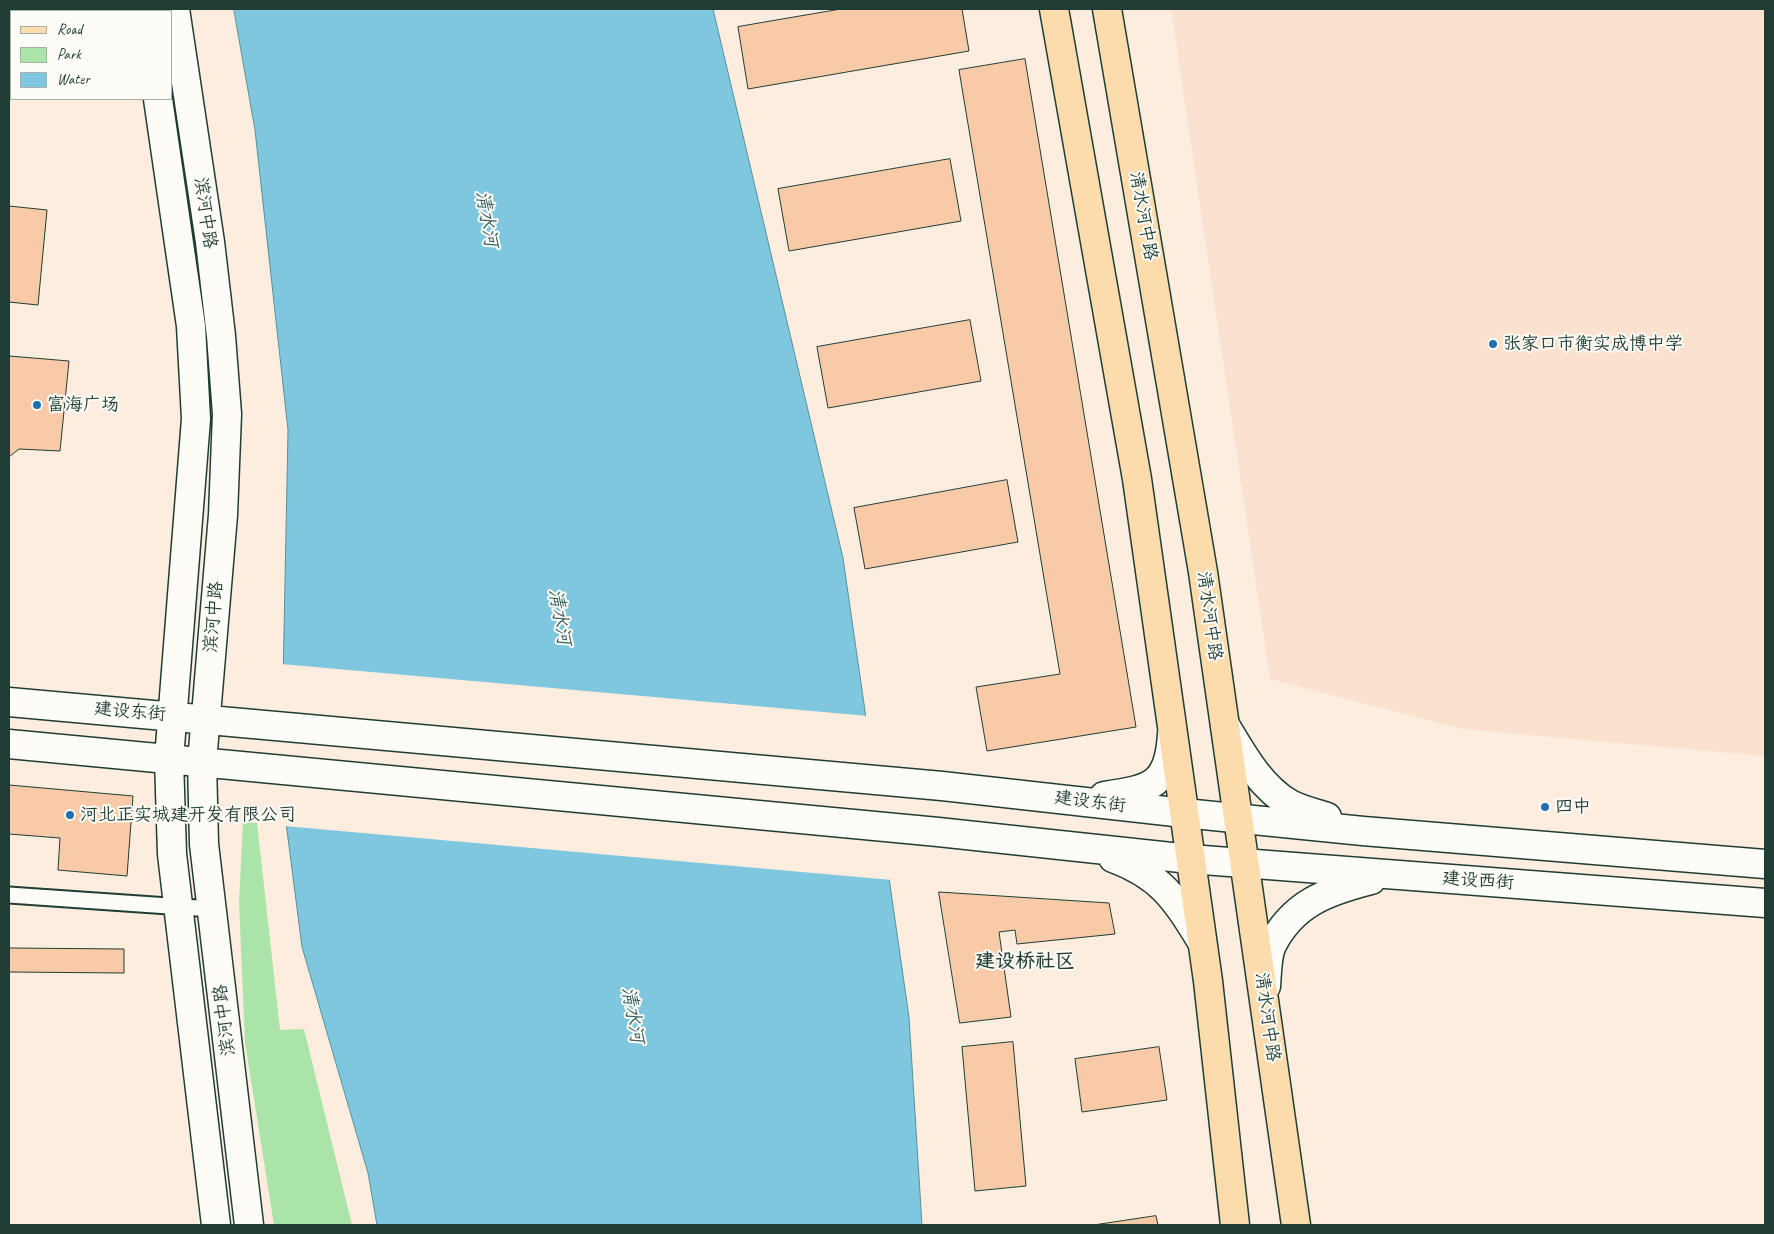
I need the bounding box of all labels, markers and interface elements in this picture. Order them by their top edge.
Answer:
legend [10,10,172,100]
text: Road [57,20,82,39]
text: Park [57,45,81,64]
text: Water [57,70,90,89]
street label: 清水河中路 [1125,170,1161,262]
street label: 滨河中路 [189,176,221,250]
water label: 清水河 [470,189,502,249]
place label: 张家口市衡实成博中学 [1503,333,1683,355]
marker: 张家口市衡实成博中学 [1487,338,1499,350]
place label: 富海广场 [47,394,119,416]
marker: 富海广场 [31,399,43,411]
street label: 清水河中路 [1192,570,1226,662]
street label: 滨河中路 [200,580,228,654]
water label: 清水河 [543,587,575,647]
street label: 建设东街 [93,698,167,726]
street label: 建设东街 [1053,787,1127,817]
place label: 四中 [1555,796,1591,818]
marker: 四中 [1539,801,1551,813]
place label: 河北正实城建开发有限公司 [80,804,296,826]
marker: 河北正实城建开发有限公司 [64,809,76,821]
street label: 建设西街 [1441,868,1515,894]
district label: 建设桥社区 [975,950,1075,974]
street label: 清水河中路 [1250,971,1284,1063]
street label: 滨河中路 [210,983,240,1057]
water label: 清水河 [616,985,648,1045]

